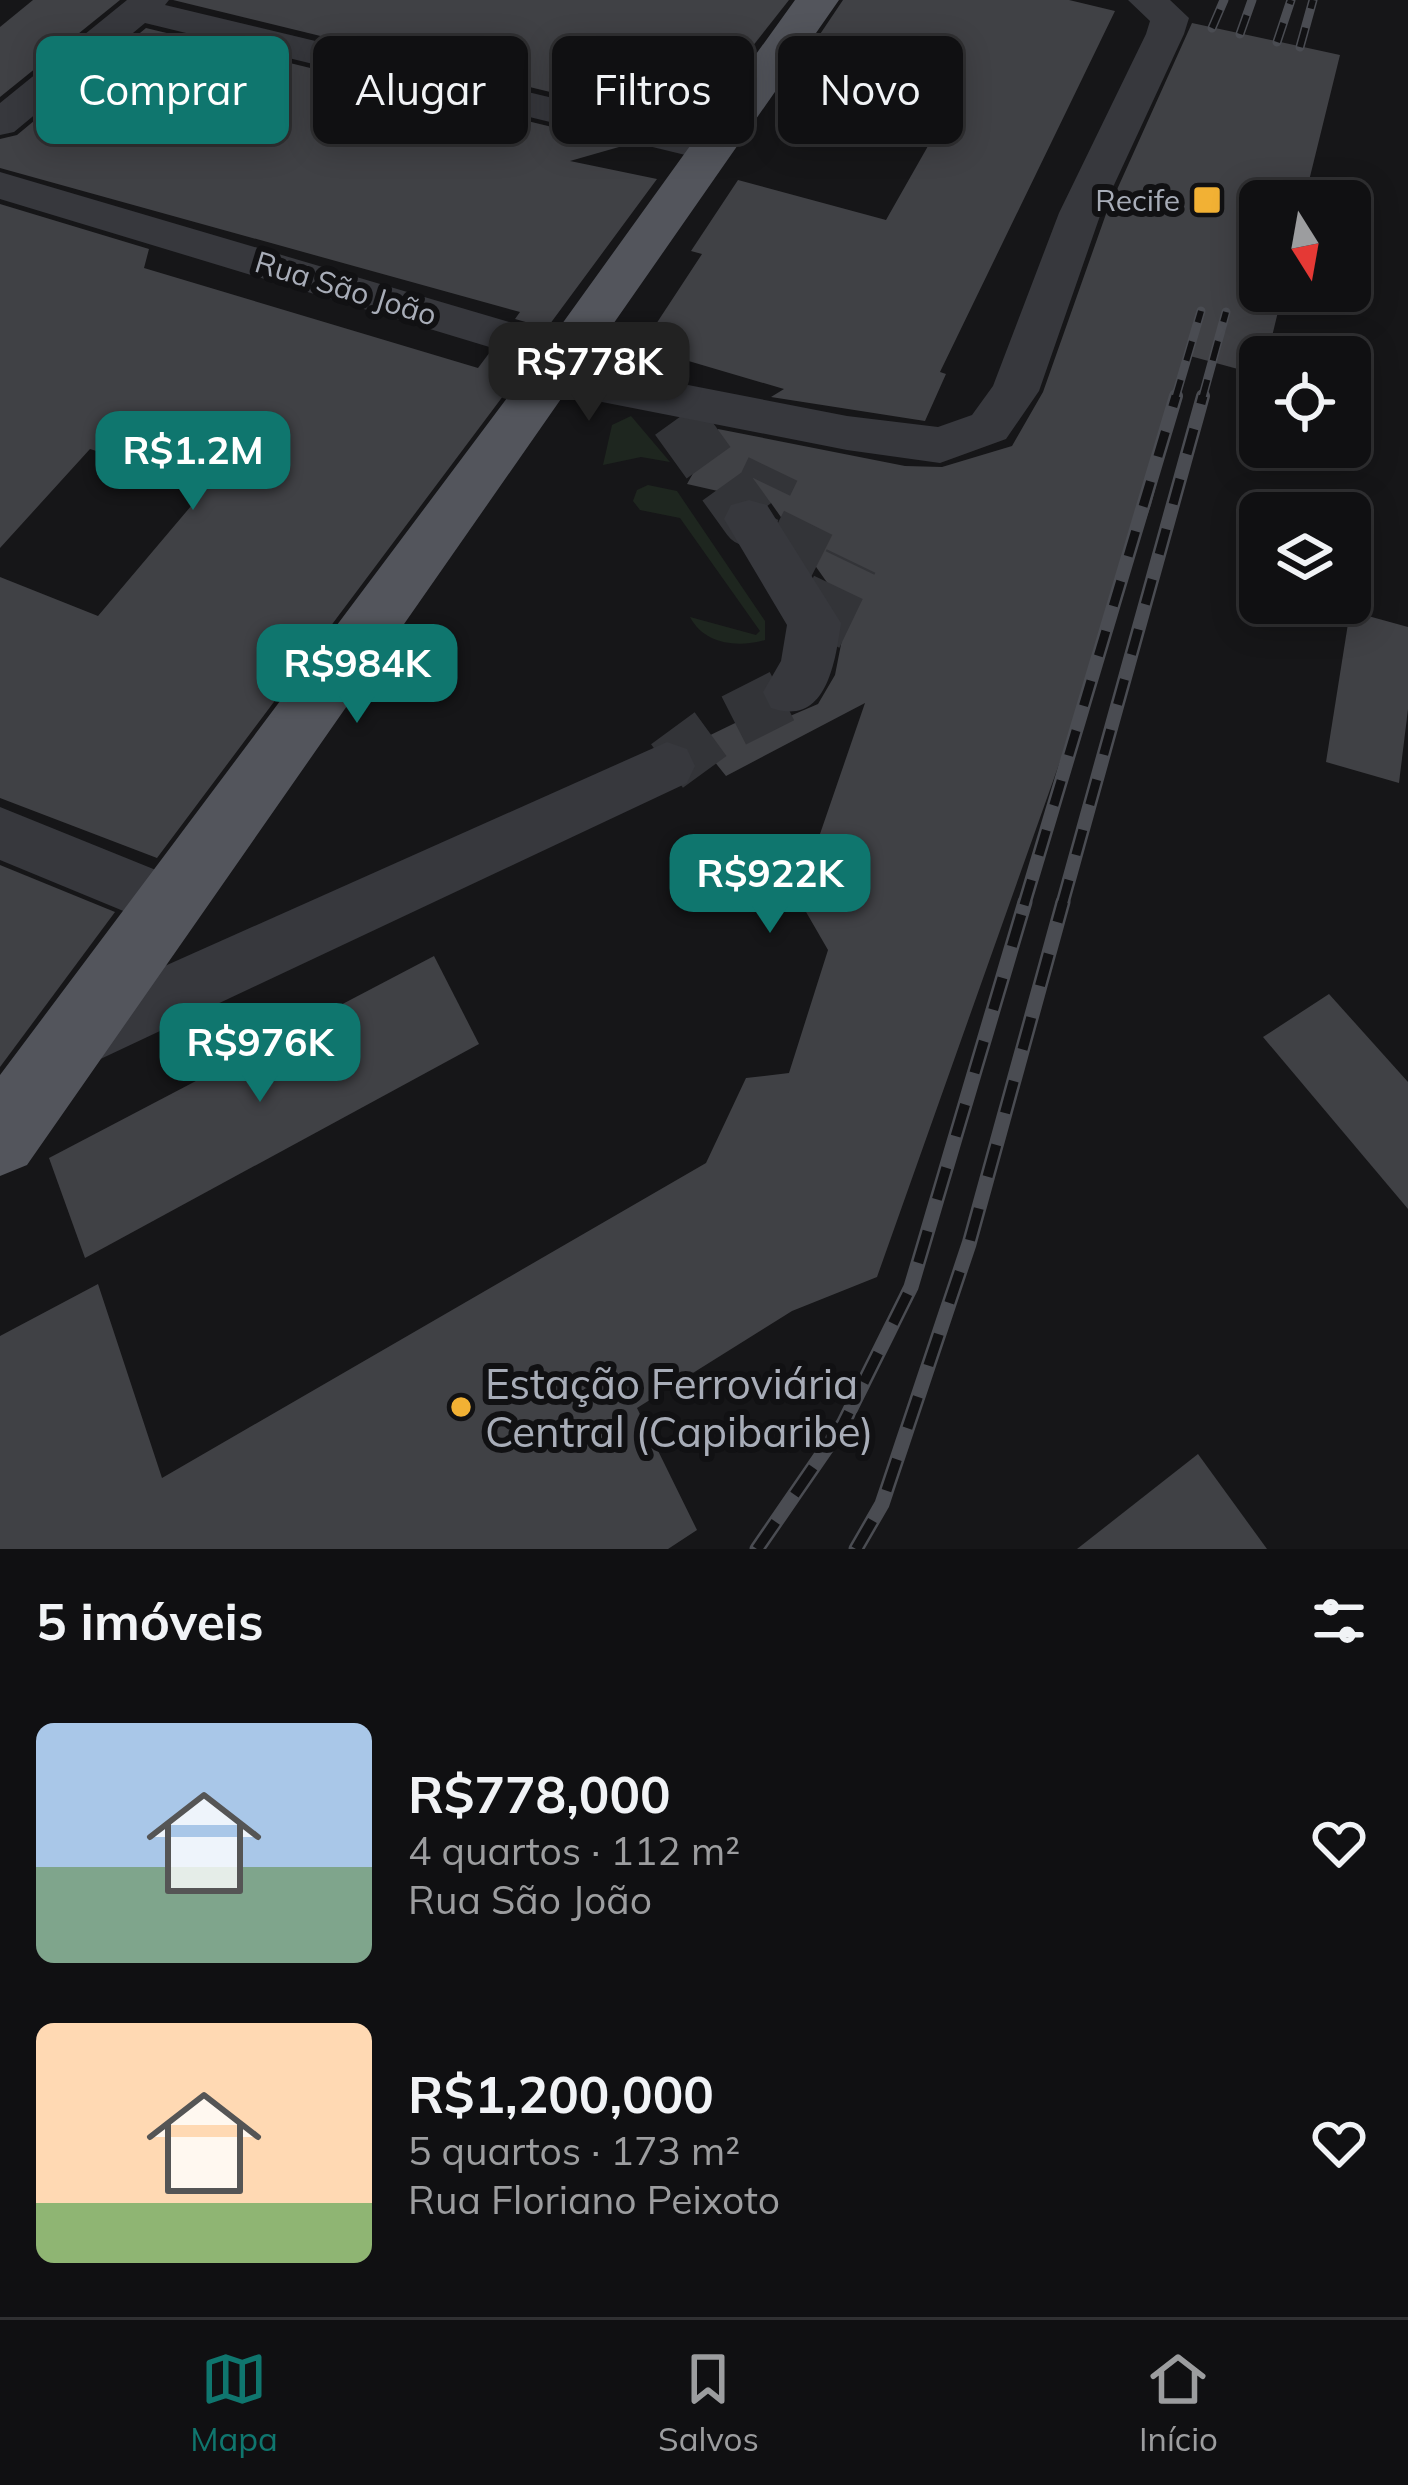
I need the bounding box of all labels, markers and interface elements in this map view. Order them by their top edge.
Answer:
chip: Comprar [36,36,289,144]
chip: Alugar [313,36,528,144]
chip: Filtros [552,36,754,144]
chip: Novo [778,36,963,144]
north arrow [1239,180,1371,312]
map controls [1239,180,1371,624]
place label: Recife [1095,181,1180,219]
marker: Recife [1191,184,1223,216]
street label: Rua São João [251,242,441,334]
pin: R$778K [491,322,687,424]
text: R$778K [516,336,662,385]
button: locate [1239,336,1371,468]
pin: R$1.2M [95,411,291,513]
text: R$1.2M [122,425,264,474]
button: layers [1239,492,1371,624]
pin: R$984K [259,624,455,726]
text: R$984K [284,638,430,687]
pin: R$922K [672,834,868,936]
text: R$922K [697,848,843,897]
pin: R$976K [162,1003,358,1105]
text: R$976K [187,1017,333,1066]
place label: Estação Ferroviária Central (Capibaribe) [485,1357,874,1458]
marker: Estação Ferroviária Central (Capibaribe) [448,1394,474,1420]
icon: filters [1306,1588,1372,1654]
text: 5 imóveis [36,1589,263,1653]
text: R$778,000 [408,1762,671,1826]
icon: home [132,1771,276,1915]
icon: heart [1306,1810,1372,1876]
text: 4 quartos · 112 m² [408,1826,740,1875]
text: Rua São João [408,1875,652,1924]
text: R$1,200,000 [408,2062,714,2126]
icon: home [132,2071,276,2215]
icon: heart [1306,2110,1372,2176]
text: 5 quartos · 173 m² [408,2126,740,2175]
text: Rua Floriano Peixoto [408,2175,780,2224]
tab: Mapa [190,2346,278,2459]
tab: Salvos [658,2346,759,2459]
tab: Início [1139,2346,1218,2459]

